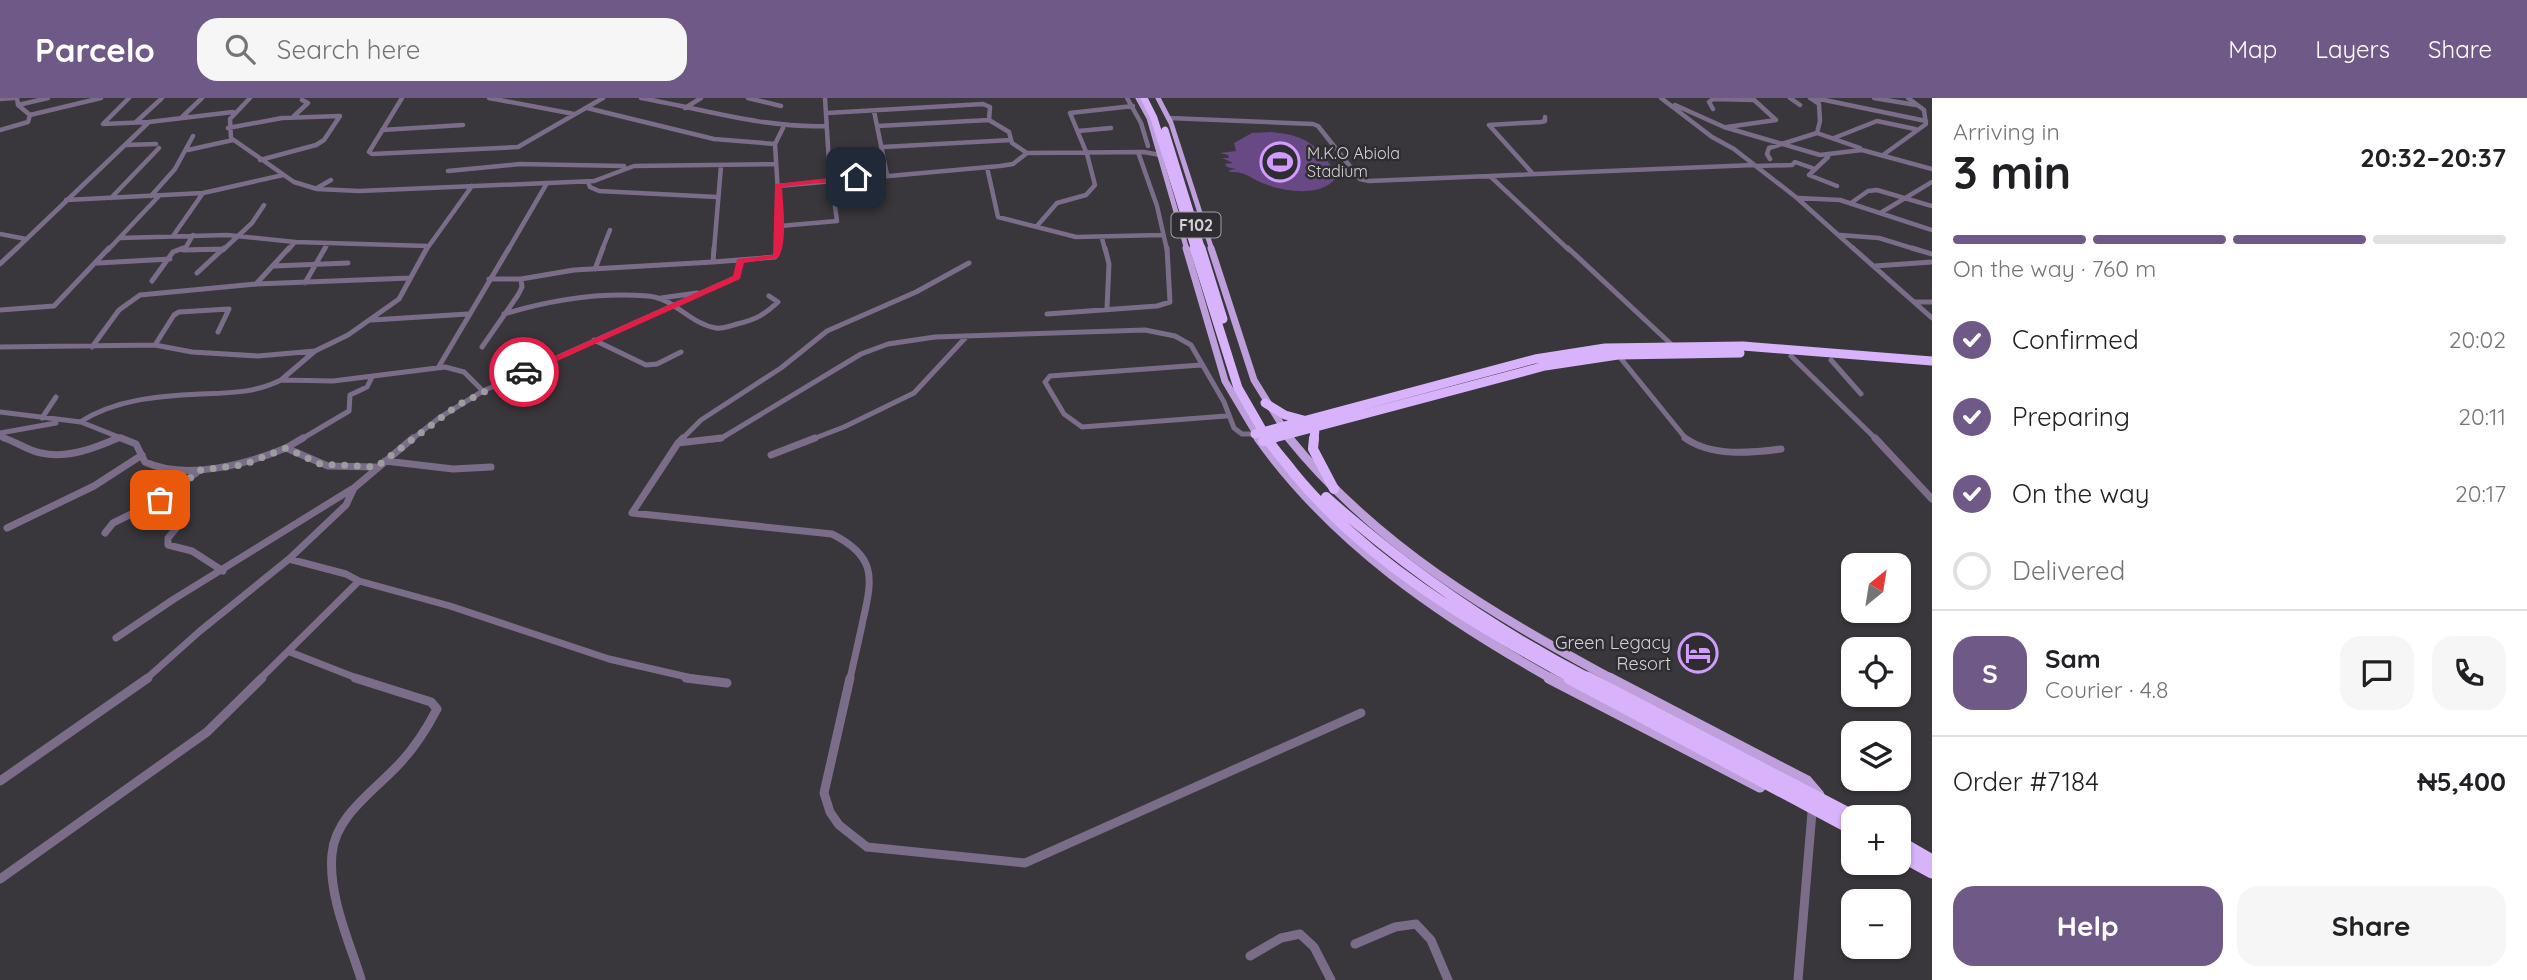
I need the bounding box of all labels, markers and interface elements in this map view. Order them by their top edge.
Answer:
search box [197,18,687,81]
text: Parcelo [35,29,155,70]
icon: search [221,30,259,68]
text: Search here [277,33,420,66]
text: Map [2228,34,2277,64]
text: Layers [2315,34,2390,64]
text: Share [2428,34,2492,64]
text: Arriving in [1953,117,2060,146]
sports icon: M.K.O Abiola Stadium [1259,141,1301,183]
text: 20:32–20:37 [2360,141,2506,174]
place label: M.K.O Abiola Stadium [1307,143,1400,181]
text: 3 min [1953,143,2071,201]
pin [826,147,886,207]
icon: home [837,158,875,196]
road number: F102 [1172,212,1220,238]
text: On the way · 760 m [1953,254,2156,283]
icon: check [1953,321,1991,359]
text: Confirmed [2012,323,2139,356]
text: 20:02 [2449,325,2506,354]
courier [489,337,559,407]
icon: car [505,353,543,391]
icon: check [1953,398,1991,436]
text: Preparing [2012,400,2130,433]
text: 20:11 [2458,402,2506,431]
pin [130,470,190,530]
icon: check [1953,475,1991,513]
text: On the way [2012,477,2150,510]
text: 20:17 [2455,479,2506,508]
icon: bag [141,481,179,519]
north arrow [1841,553,1911,623]
map controls [1841,553,1911,959]
text: Delivered [2012,554,2125,587]
place label: Green Legacy Resort [1555,631,1671,675]
hotel icon: Green Legacy Resort [1677,632,1719,674]
button: chat [2340,636,2414,710]
button: phone [2432,636,2506,710]
button: locate [1841,637,1911,707]
text: Sam [2045,642,2101,675]
text: S [1982,657,1998,690]
text: Courier · 4.8 [2045,675,2168,704]
button: layers [1841,721,1911,791]
text: Order #7184 [1953,765,2099,798]
text: ₦5,400 [2418,765,2506,798]
button: + [1841,805,1911,875]
button: Help [1953,886,2223,966]
button: Share [2237,886,2506,966]
button: − [1841,889,1911,959]

